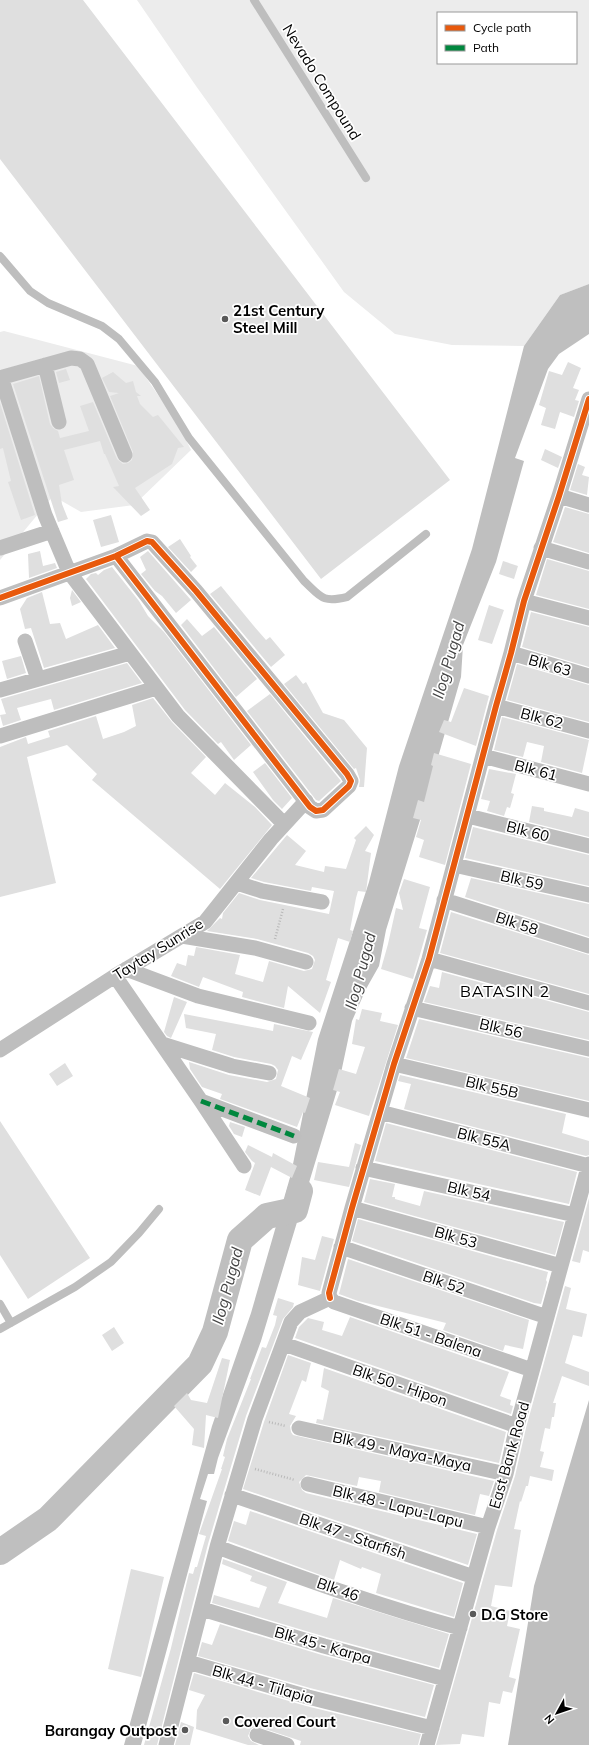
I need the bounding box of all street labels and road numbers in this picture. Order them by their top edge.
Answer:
street label: Nevado Compound [279,21,365,143]
street label: Blk 63 [527,650,573,680]
street label: Blk 62 [519,703,565,733]
street label: Blk 61 [513,755,559,785]
street label: Blk 60 [505,817,551,845]
street label: Blk 59 [499,866,545,894]
street label: Blk 58 [493,907,541,939]
street label: Taytay Sunrise [110,914,206,984]
street label: Blk 56 [478,1014,524,1042]
street label: Blk 55B [464,1072,520,1102]
street label: Blk 55A [455,1123,513,1155]
street label: Blk 54 [446,1177,492,1205]
street label: Blk 53 [433,1222,479,1252]
street label: Blk 52 [420,1266,468,1298]
street label: Blk 51 - Balena [378,1309,484,1361]
street label: Blk 50 - Hipon [350,1360,450,1410]
street label: East Bank Road [485,1399,533,1511]
street label: Blk 49 - Maya-Maya [331,1427,473,1475]
street label: Blk 48 - Lapu-Lapu [331,1481,465,1531]
street label: Blk 47 - Starfish [297,1509,409,1563]
street label: Blk 46 [314,1573,362,1605]
street label: Blk 45 - Karpa [272,1622,374,1668]
street label: Blk 44 - Tilapia [210,1660,316,1708]

